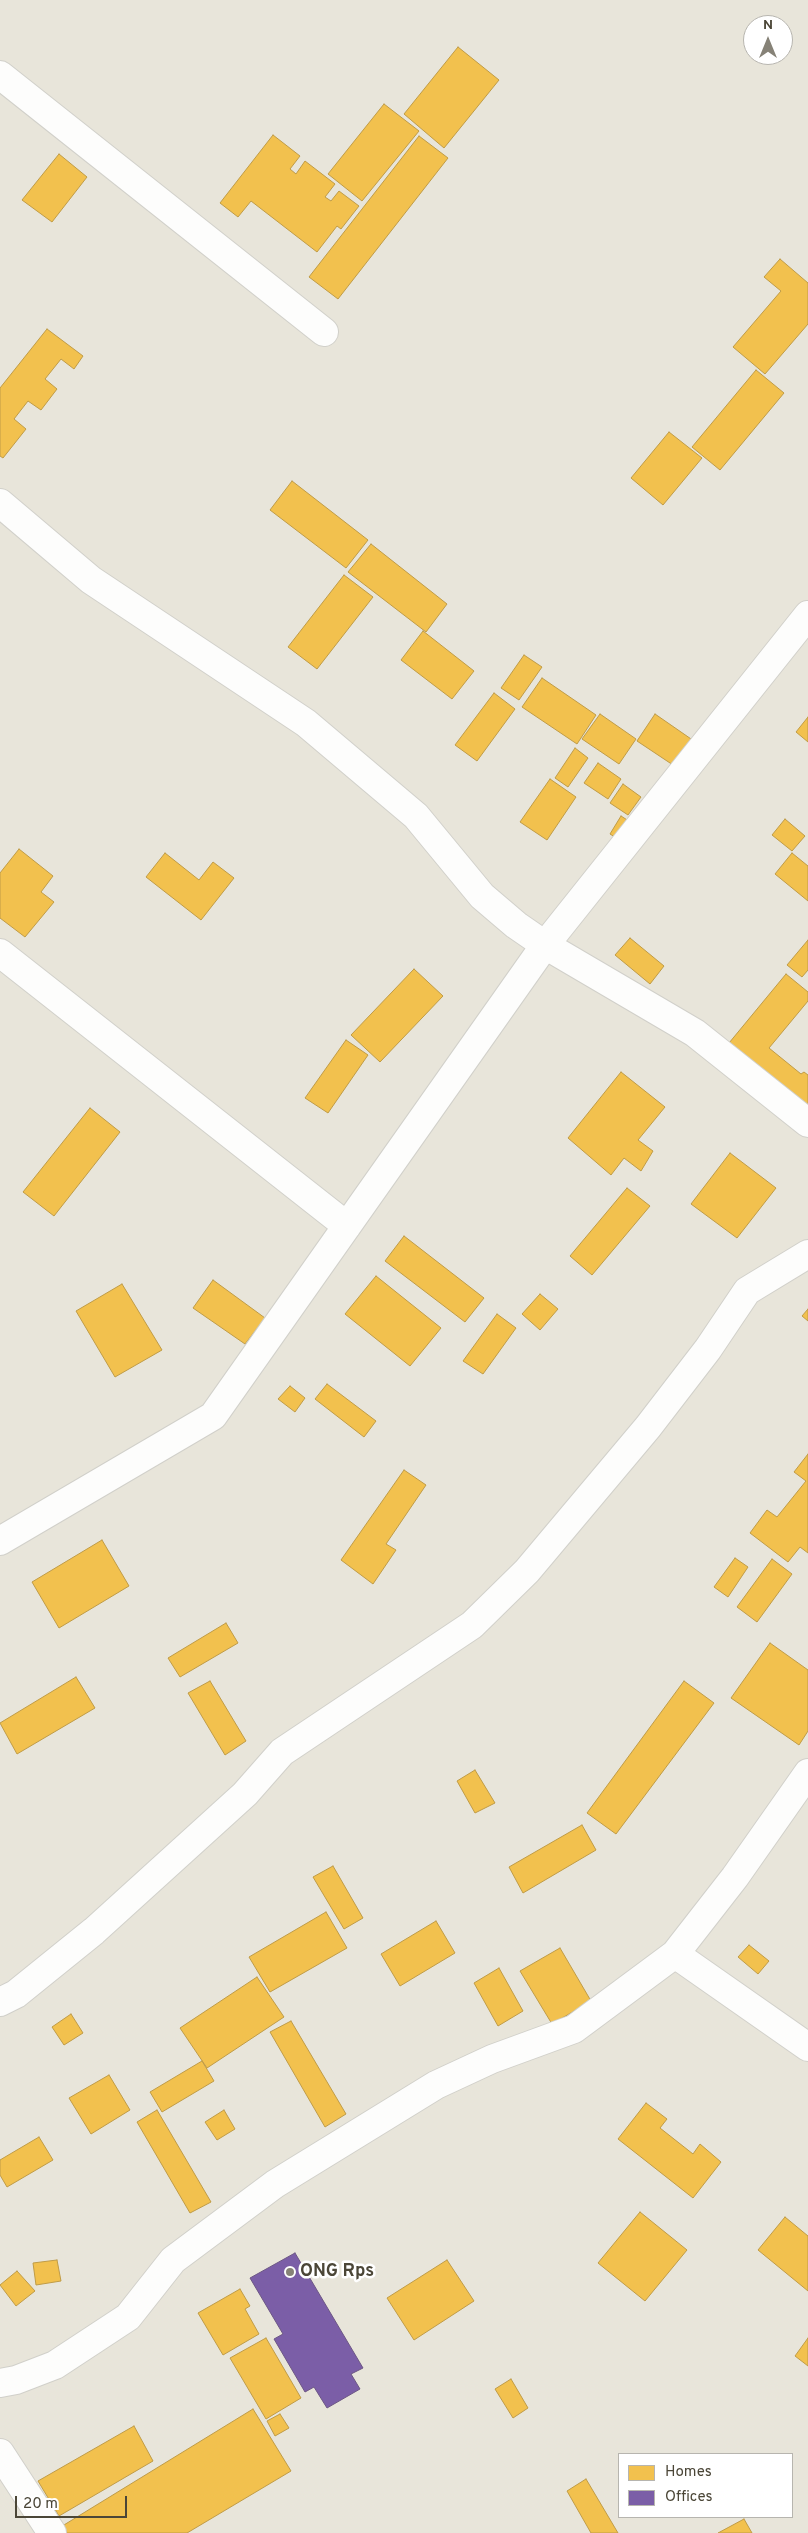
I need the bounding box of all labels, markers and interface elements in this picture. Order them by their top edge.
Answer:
north arrow [743,15,793,65]
text: N [763,17,773,34]
place label: ONG Rps [300,2261,374,2283]
marker: ONG Rps [284,2266,296,2278]
legend [618,2453,793,2518]
text: Homes [665,2463,712,2482]
scale bar [18,2486,130,2518]
text: Offices [665,2488,712,2507]
text: 20 m [23,2495,58,2514]

